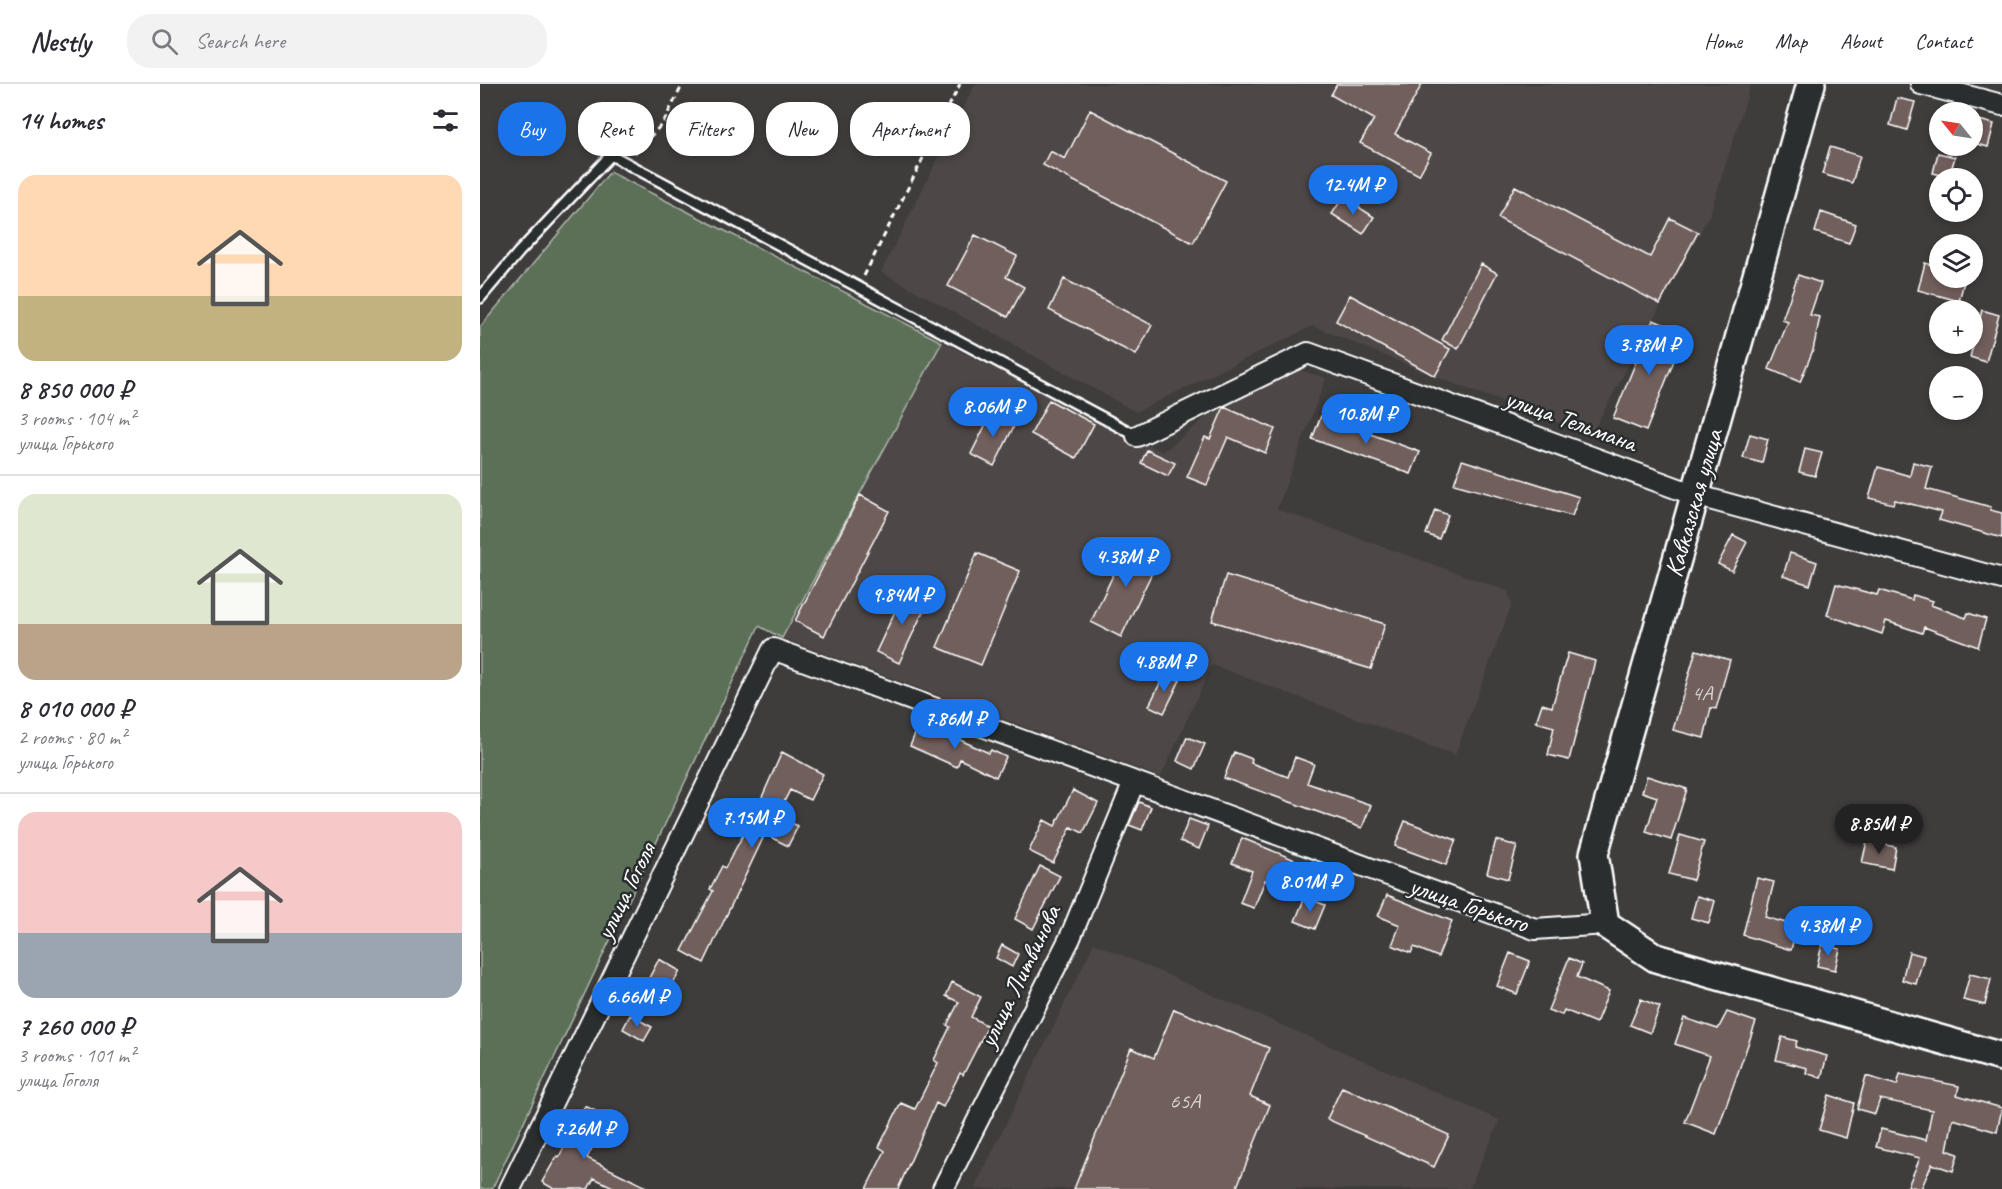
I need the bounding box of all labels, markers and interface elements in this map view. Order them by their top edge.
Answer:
search box [127,14,547,68]
text: Nestly [30,24,91,59]
icon: search [148,25,181,58]
text: Search here [196,27,285,55]
text: Home [1704,28,1742,54]
text: Map [1775,28,1807,54]
text: About [1840,28,1882,54]
text: Contact [1915,28,1972,54]
chip: Buy [498,102,566,156]
chip: Rent [578,102,654,156]
chip: Filters [666,102,754,156]
chip: New [766,102,838,156]
chip: Apartment [850,102,970,156]
north arrow [1929,102,1983,156]
map controls [1929,102,1983,420]
text: 14 homes [18,104,103,137]
icon: filters [429,104,462,137]
pin: 12.4M ₽ [1298,165,1408,216]
button: locate [1929,168,1983,222]
text: 12.4M ₽ [1323,172,1383,197]
icon: home [186,214,294,322]
button: layers [1929,234,1983,288]
button: + [1929,300,1983,354]
pin: 3.78M ₽ [1594,325,1704,376]
text: 3.78M ₽ [1619,332,1679,357]
button: − [1929,366,1983,420]
text: 8 850 000 ₽ [18,373,132,406]
street label: улица Тельмана [1499,381,1643,460]
pin: 8.06M ₽ [938,387,1048,438]
text: 8.06M ₽ [962,394,1024,419]
pin: 10.8M ₽ [1311,394,1421,445]
text: 10.8M ₽ [1336,401,1396,426]
text: 3 rooms · 104 m² [18,406,135,431]
street label: Кавказская улица [1657,424,1731,581]
text: улица Горького [18,431,113,456]
icon: home [186,533,294,641]
pin: 4.38M ₽ [1071,537,1181,588]
text: 4.38M ₽ [1096,544,1156,569]
pin: 9.84M ₽ [847,575,957,626]
text: 9.84M ₽ [872,582,932,607]
pin: 4.88M ₽ [1109,642,1219,693]
text: 4.88M ₽ [1134,649,1194,674]
house number: 4А [1692,679,1713,707]
text: 8 010 000 ₽ [18,692,132,725]
pin: 7.86M ₽ [900,699,1010,750]
text: 7.86M ₽ [924,706,986,731]
text: 2 rooms · 80 m² [18,725,126,750]
text: улица Горького [18,750,113,775]
pin: 7.15M ₽ [697,798,807,849]
pin: 8.85M ₽ [1824,804,1934,855]
text: 7.15M ₽ [722,805,782,830]
text: 8.85M ₽ [1849,811,1909,836]
street label: улица Гоголя [587,835,664,947]
icon: home [186,851,294,959]
pin: 8.01M ₽ [1255,862,1365,913]
street label: улица Горького [1403,868,1534,941]
text: 8.01M ₽ [1280,869,1340,894]
street label: улица Литвинова [970,898,1069,1055]
pin: 4.38M ₽ [1773,906,1883,957]
text: 4.38M ₽ [1798,913,1858,938]
pin: 6.66M ₽ [582,977,692,1028]
text: 6.66M ₽ [606,984,668,1009]
text: 7 260 000 ₽ [18,1010,133,1043]
text: 3 rooms · 101 m² [18,1043,135,1068]
text: улица Гоголя [18,1068,98,1093]
house number: 65А [1170,1087,1201,1115]
pin: 7.26M ₽ [529,1109,639,1160]
text: 7.26M ₽ [553,1116,615,1141]

